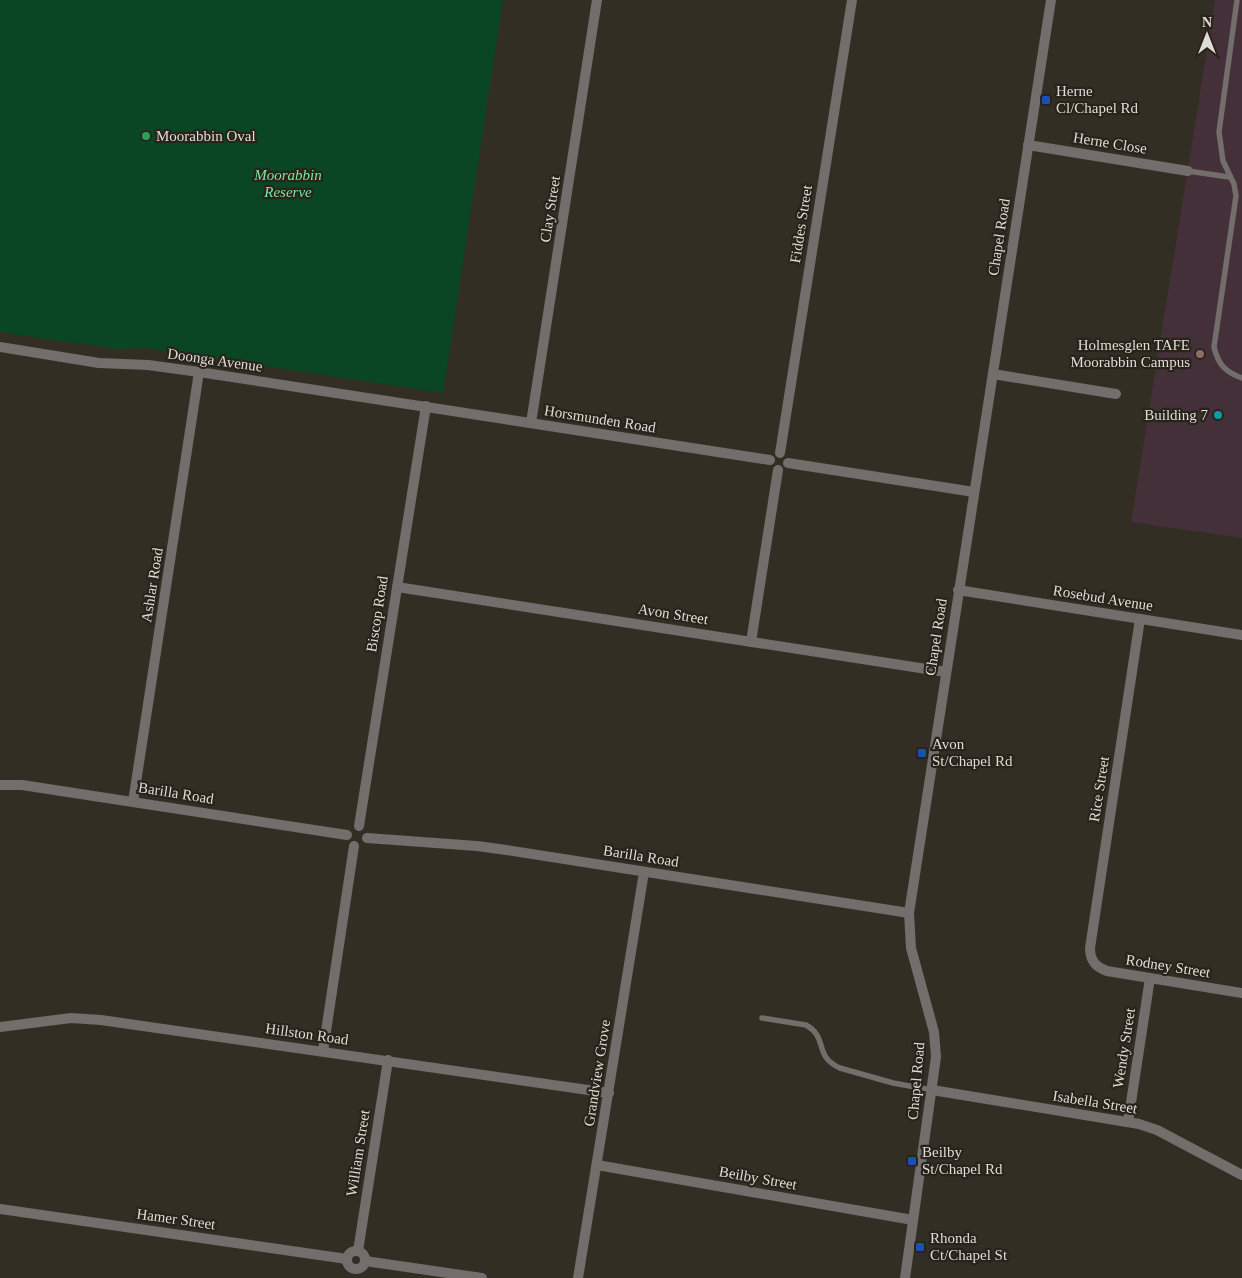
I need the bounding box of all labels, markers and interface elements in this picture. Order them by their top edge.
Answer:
north arrow [1182,10,1232,60]
text: N [1202,15,1212,30]
place label: Herne Cl/Chapel Rd [1056,83,1139,116]
marker: Herne Cl/Chapel Rd [1040,94,1052,106]
place label: Moorabbin Oval [156,128,256,144]
street label: Herne Close [1072,129,1148,157]
marker: Moorabbin Oval [140,130,152,142]
park label: Moorabbin Reserve [253,167,322,200]
street label: Clay Street [537,174,563,243]
street label: Fiddes Street [787,183,815,264]
street label: Chapel Road [985,197,1013,277]
place label: Holmesglen TAFE Moorabbin Campus [1070,337,1190,370]
street label: Doonga Avenue [166,345,264,375]
marker: Holmesglen TAFE Moorabbin Campus [1194,348,1206,360]
street label: Horsmunden Road [543,402,658,436]
place label: Building 7 [1144,407,1208,423]
marker: Building 7 [1212,409,1224,421]
street label: Ashlar Road [138,546,166,623]
street label: Biscop Road [363,574,391,653]
street label: Rosebud Avenue [1052,582,1154,614]
street label: Chapel Road [922,597,950,677]
street label: Avon Street [637,601,710,628]
place label: Avon St/Chapel Rd [932,736,1013,769]
marker: Avon St/Chapel Rd [916,747,928,759]
street label: Rice Street [1086,754,1112,823]
street label: Barilla Road [137,779,215,807]
street label: Barilla Road [602,842,680,870]
street label: Rodney Street [1125,951,1212,981]
street label: Wendy Street [1110,1006,1138,1089]
street label: Grandview Grove [581,1018,613,1128]
street label: Hillston Road [264,1020,350,1048]
street label: Chapel Road [905,1041,927,1121]
street label: Isabella Street [1052,1087,1139,1117]
street label: William Street [343,1108,373,1197]
place label: Beilby St/Chapel Rd [922,1144,1003,1177]
marker: Beilby St/Chapel Rd [906,1155,918,1167]
street label: Beilby Street [718,1163,799,1193]
street label: Hamer Street [135,1206,217,1233]
place label: Rhonda Ct/Chapel St [930,1230,1008,1263]
marker: Rhonda Ct/Chapel St [914,1241,926,1253]

